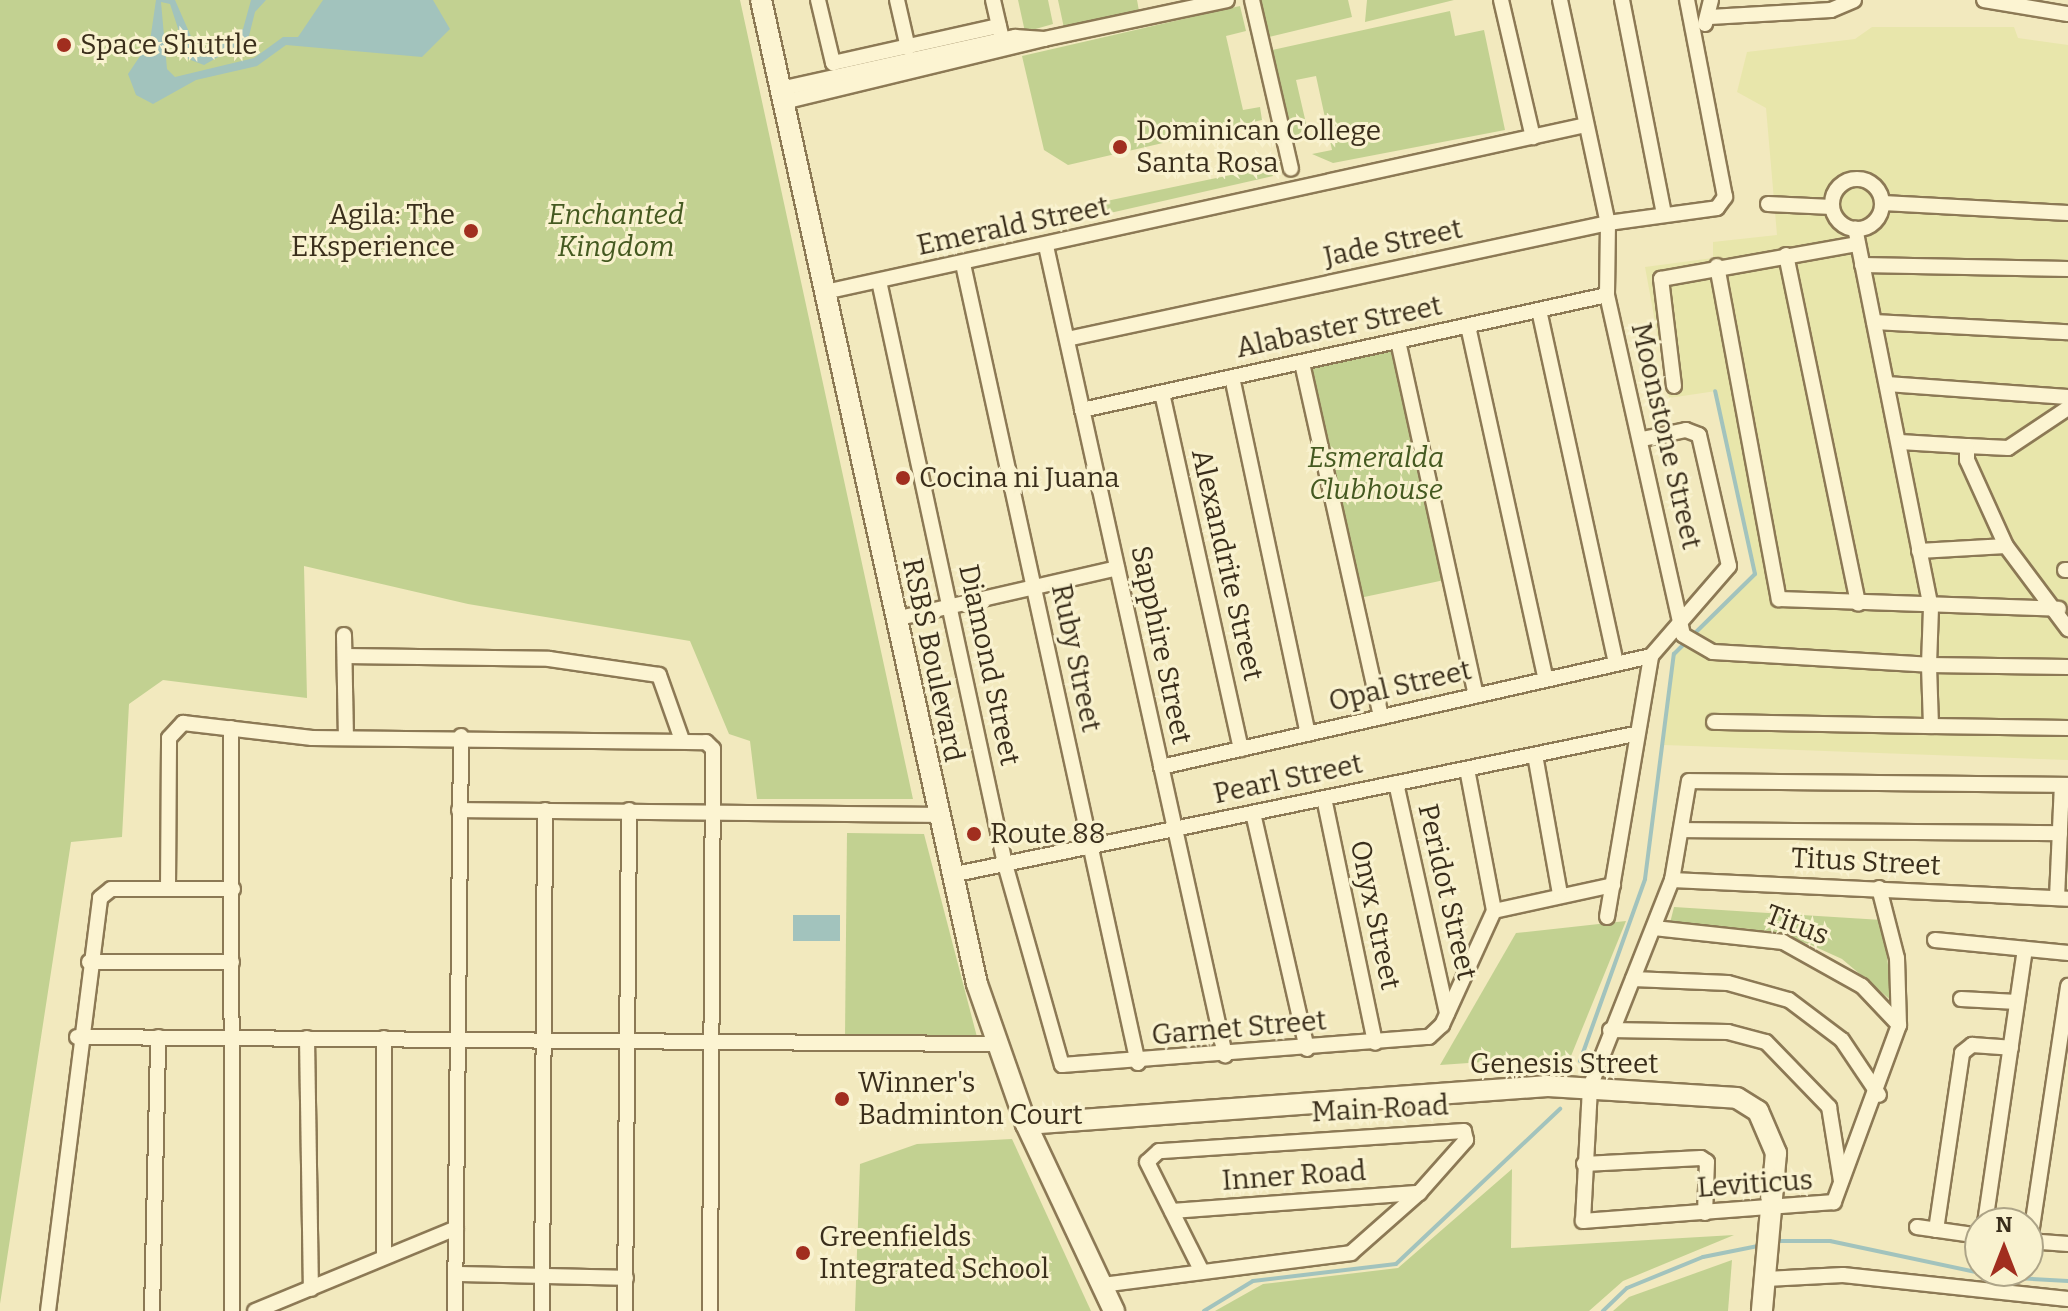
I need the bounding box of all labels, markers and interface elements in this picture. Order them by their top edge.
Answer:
place label: Space Shuttle [80,28,258,62]
marker: Space Shuttle [55,36,73,54]
place label: Dominican College Santa Rosa [1136,114,1381,180]
marker: Dominican College Santa Rosa [1111,138,1129,156]
street label: Emerald Street [914,189,1112,263]
place label: Agila: The EKsperience [291,198,455,264]
park label: Enchanted Kingdom [548,198,684,264]
street label: Jade Street [1321,212,1465,274]
marker: Agila: The EKsperience [462,222,480,240]
street label: Alabaster Street [1233,289,1445,365]
street label: Moonstone Street [1624,320,1708,552]
park label: Esmeralda Clubhouse [1308,441,1444,507]
street label: Alexandrite Street [1184,446,1270,684]
place label: Cocina ni Juana [919,461,1120,495]
marker: Cocina ni Juana [894,469,912,487]
street label: Sapphire Street [1124,543,1198,747]
street label: RSBS Boulevard [895,555,971,765]
street label: Diamond Street [951,561,1027,769]
street label: Ruby Street [1044,581,1108,735]
street label: Opal Street [1326,653,1474,719]
street label: Pearl Street [1210,747,1366,811]
street label: Peridot Street [1410,801,1484,983]
place label: Route 88 [990,817,1106,851]
marker: Route 88 [965,825,983,843]
street label: Onyx Street [1343,837,1407,993]
street label: Titus Street [1790,841,1942,883]
street label: Titus [1761,898,1833,952]
street label: Garnet Street [1150,1004,1328,1052]
street label: Genesis Street [1470,1047,1658,1081]
place label: Winner's Badminton Court [858,1066,1083,1132]
street label: Main Road [1311,1089,1449,1129]
marker: Winner's Badminton Court [833,1090,851,1108]
street label: Inner Road [1221,1154,1367,1198]
street label: Leviticus [1696,1163,1814,1205]
north arrow [1964,1207,2044,1287]
text: N [1996,1211,2012,1238]
place label: Greenfields Integrated School [819,1220,1049,1286]
marker: Greenfields Integrated School [794,1244,812,1262]

